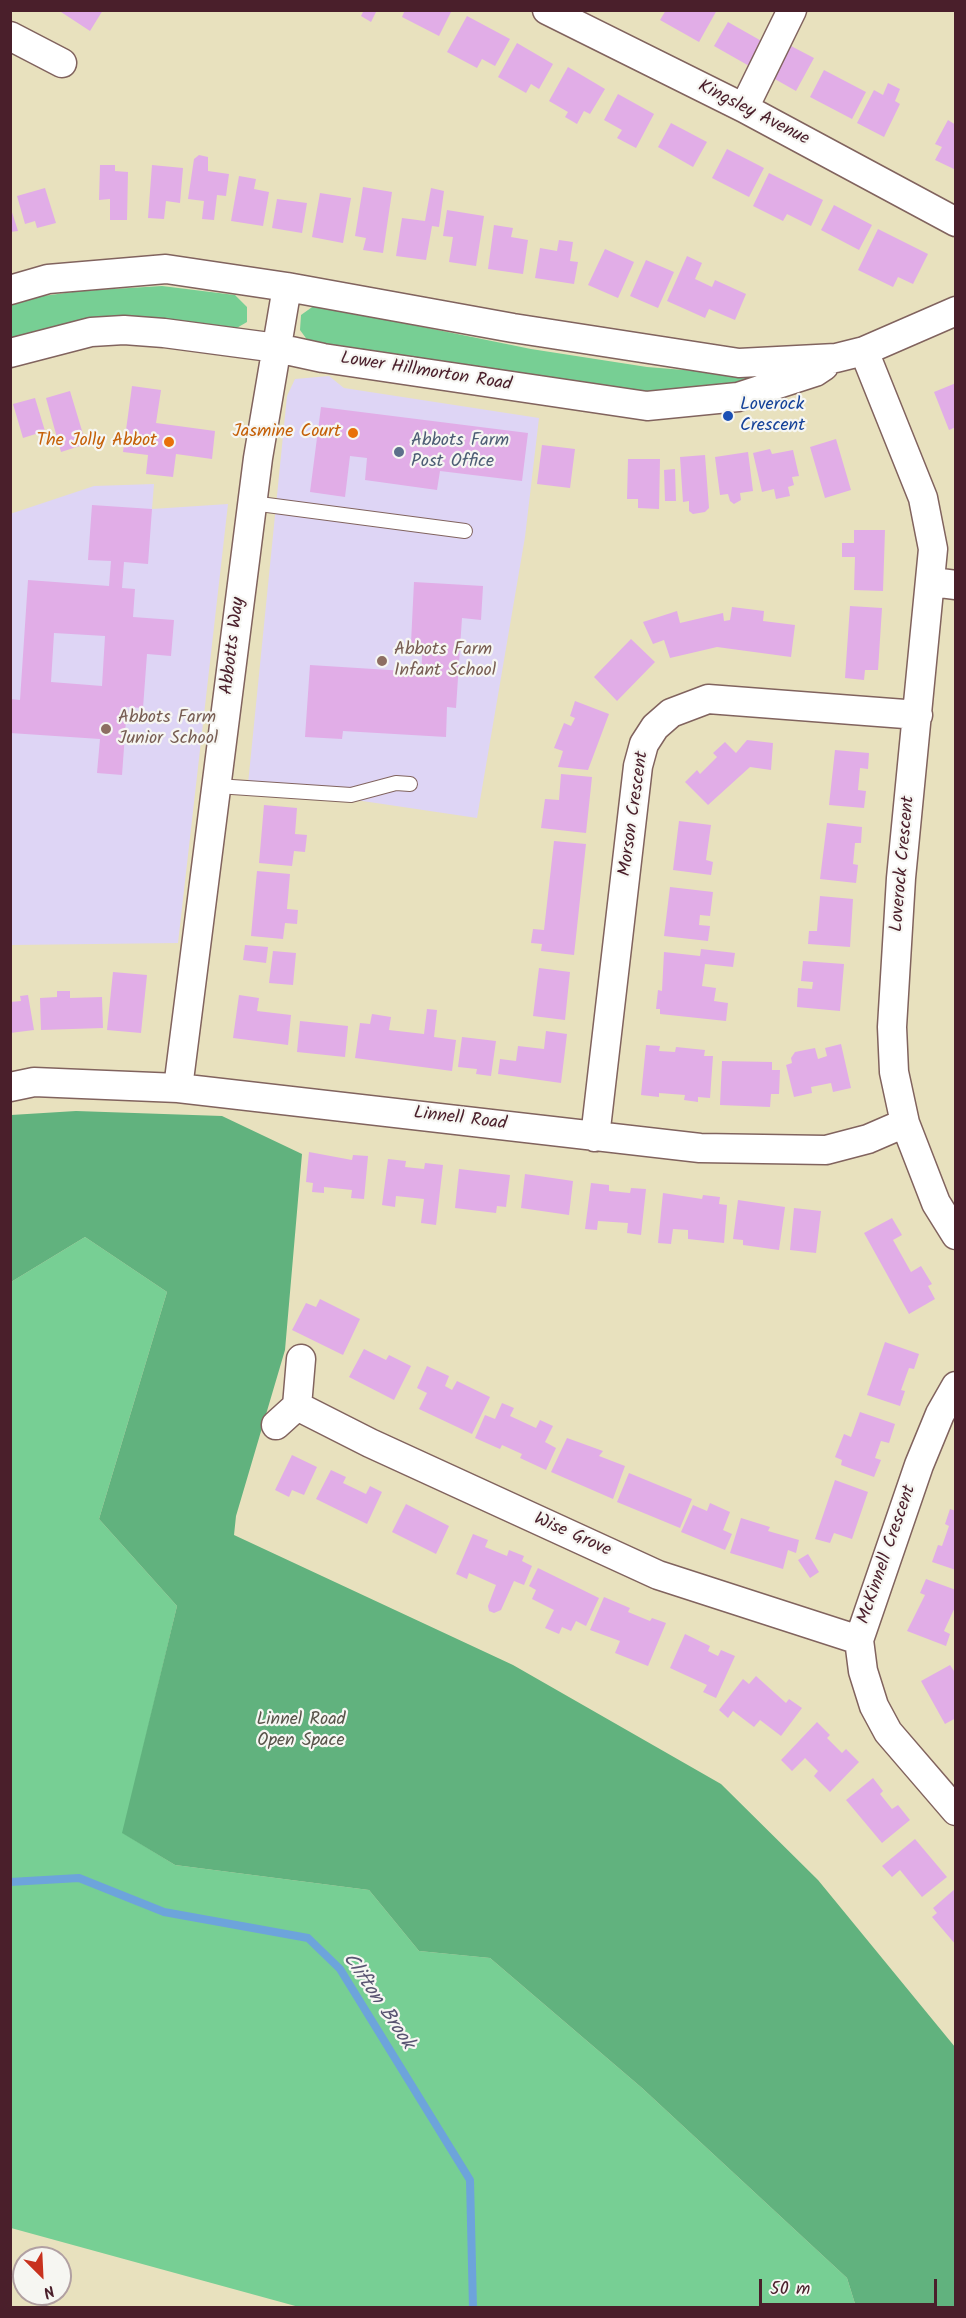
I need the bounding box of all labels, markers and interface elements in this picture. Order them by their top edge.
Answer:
street label: Kingsley Avenue [694,77,812,151]
street label: Lower Hillmorton Road [339,349,513,397]
place label: Loverock Crescent [740,395,805,438]
marker: Loverock Crescent [721,409,735,423]
place label: Jasmine Court [232,422,341,444]
marker: Jasmine Court [346,426,360,440]
place label: The Jolly Abbot [36,431,157,453]
place label: Abbots Farm Post Office [411,431,509,474]
marker: The Jolly Abbot [162,435,176,449]
marker: Abbots Farm Post Office [392,445,406,459]
street label: Abbotts Way [217,596,251,696]
place label: Abbots Farm Infant School [394,640,496,682]
marker: Abbots Farm Infant School [375,654,389,668]
place label: Abbots Farm Junior School [118,708,218,750]
marker: Abbots Farm Junior School [99,722,113,736]
street label: Morson Crescent [616,750,654,878]
street label: Loverock Crescent [887,795,921,933]
street label: Linnell Road [412,1104,508,1136]
street label: McKinnell Crescent [854,1483,922,1627]
street label: Wise Grove [530,1509,614,1563]
park label: Linnel Road Open Space [256,1710,346,1752]
water label: Clifton Brook [336,1949,418,2055]
north arrow [12,2246,72,2306]
scale bar [762,2267,940,2305]
text: 50 m [770,2275,810,2304]
text: N [39,2278,58,2305]

